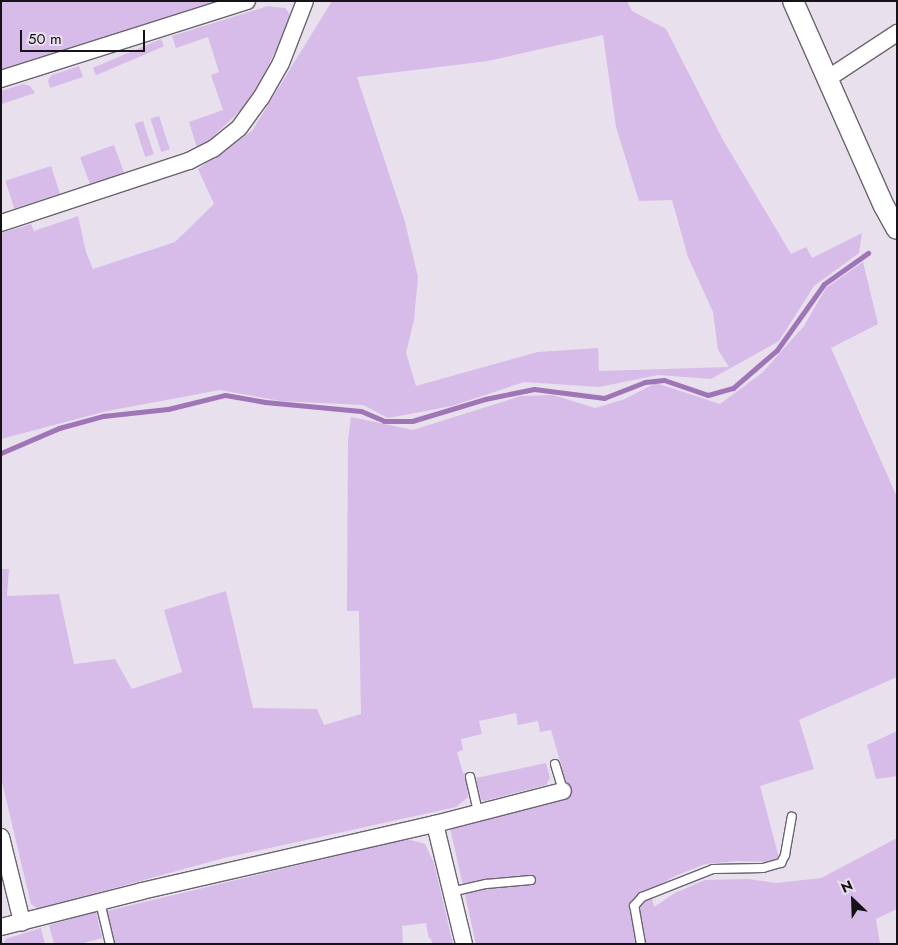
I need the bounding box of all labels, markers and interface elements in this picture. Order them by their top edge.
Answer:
scale bar [22,20,148,52]
text: 50 m [28,28,62,50]
north arrow [828,875,878,925]
text: N [838,875,856,898]

